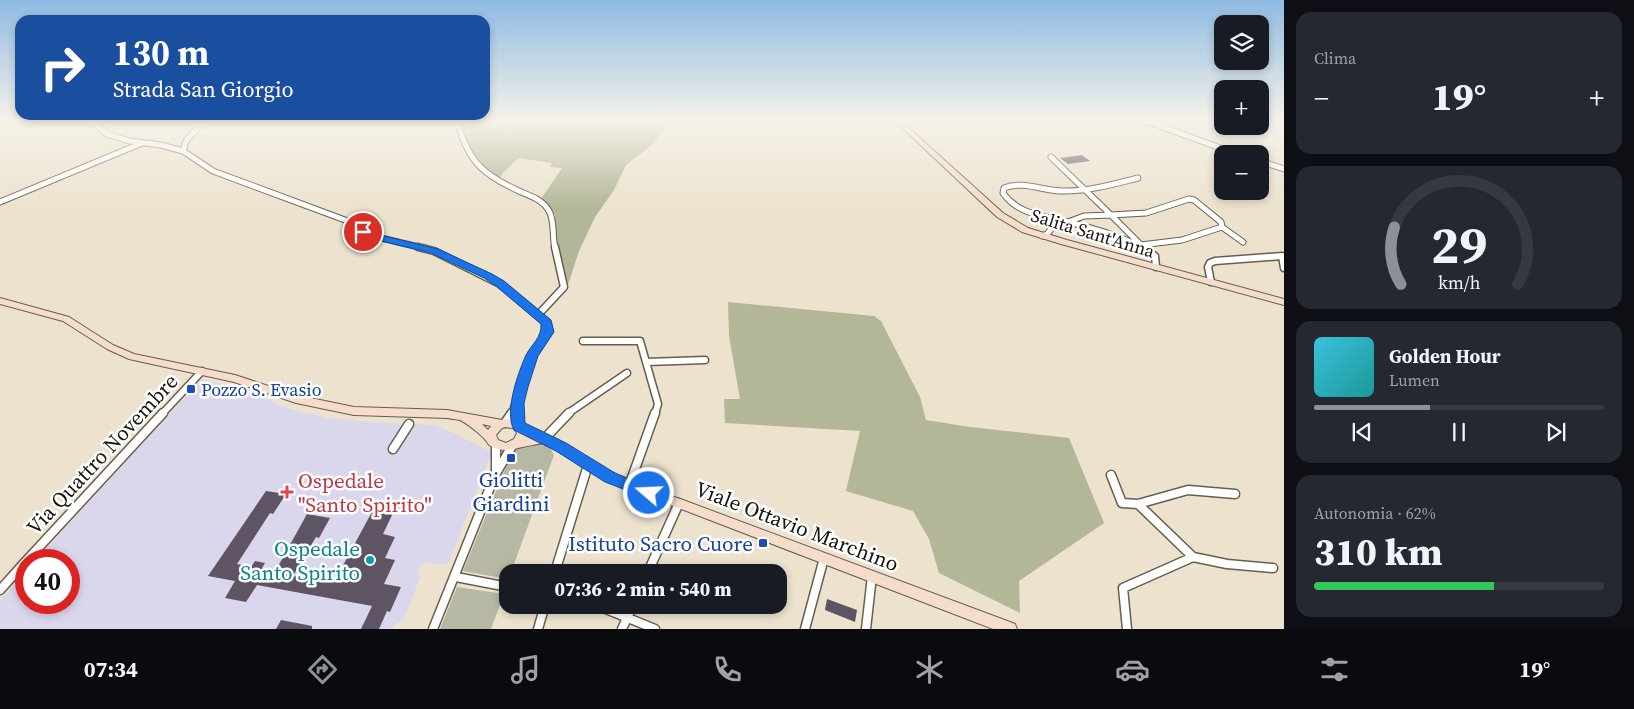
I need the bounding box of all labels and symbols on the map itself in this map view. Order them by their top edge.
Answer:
street label: Salita Sant'Anna [1028,202,1159,264]
pin [342,211,384,253]
street label: Via Quattro Novembre [20,367,184,541]
place label: Pozzo S. Evasio [201,377,322,402]
marker: Pozzo S. Evasio [185,383,197,395]
marker: Giolitti Giardini [505,452,517,464]
place label: Giolitti Giardini [473,465,550,518]
place label: Ospedale "Santo Spirito" [298,466,432,519]
position arrow [622,466,674,518]
street label: Viale Ottavio Marchino [691,474,903,578]
marker: Ospedale "Santo Spirito" [280,485,294,499]
place label: Istituto Sacro Cuore [568,529,753,558]
place label: Ospedale Santo Spirito [240,534,360,587]
marker: Istituto Sacro Cuore [757,537,769,549]
speed limit sign: 40 [15,549,80,614]
marker: Ospedale Santo Spirito [364,554,376,566]

